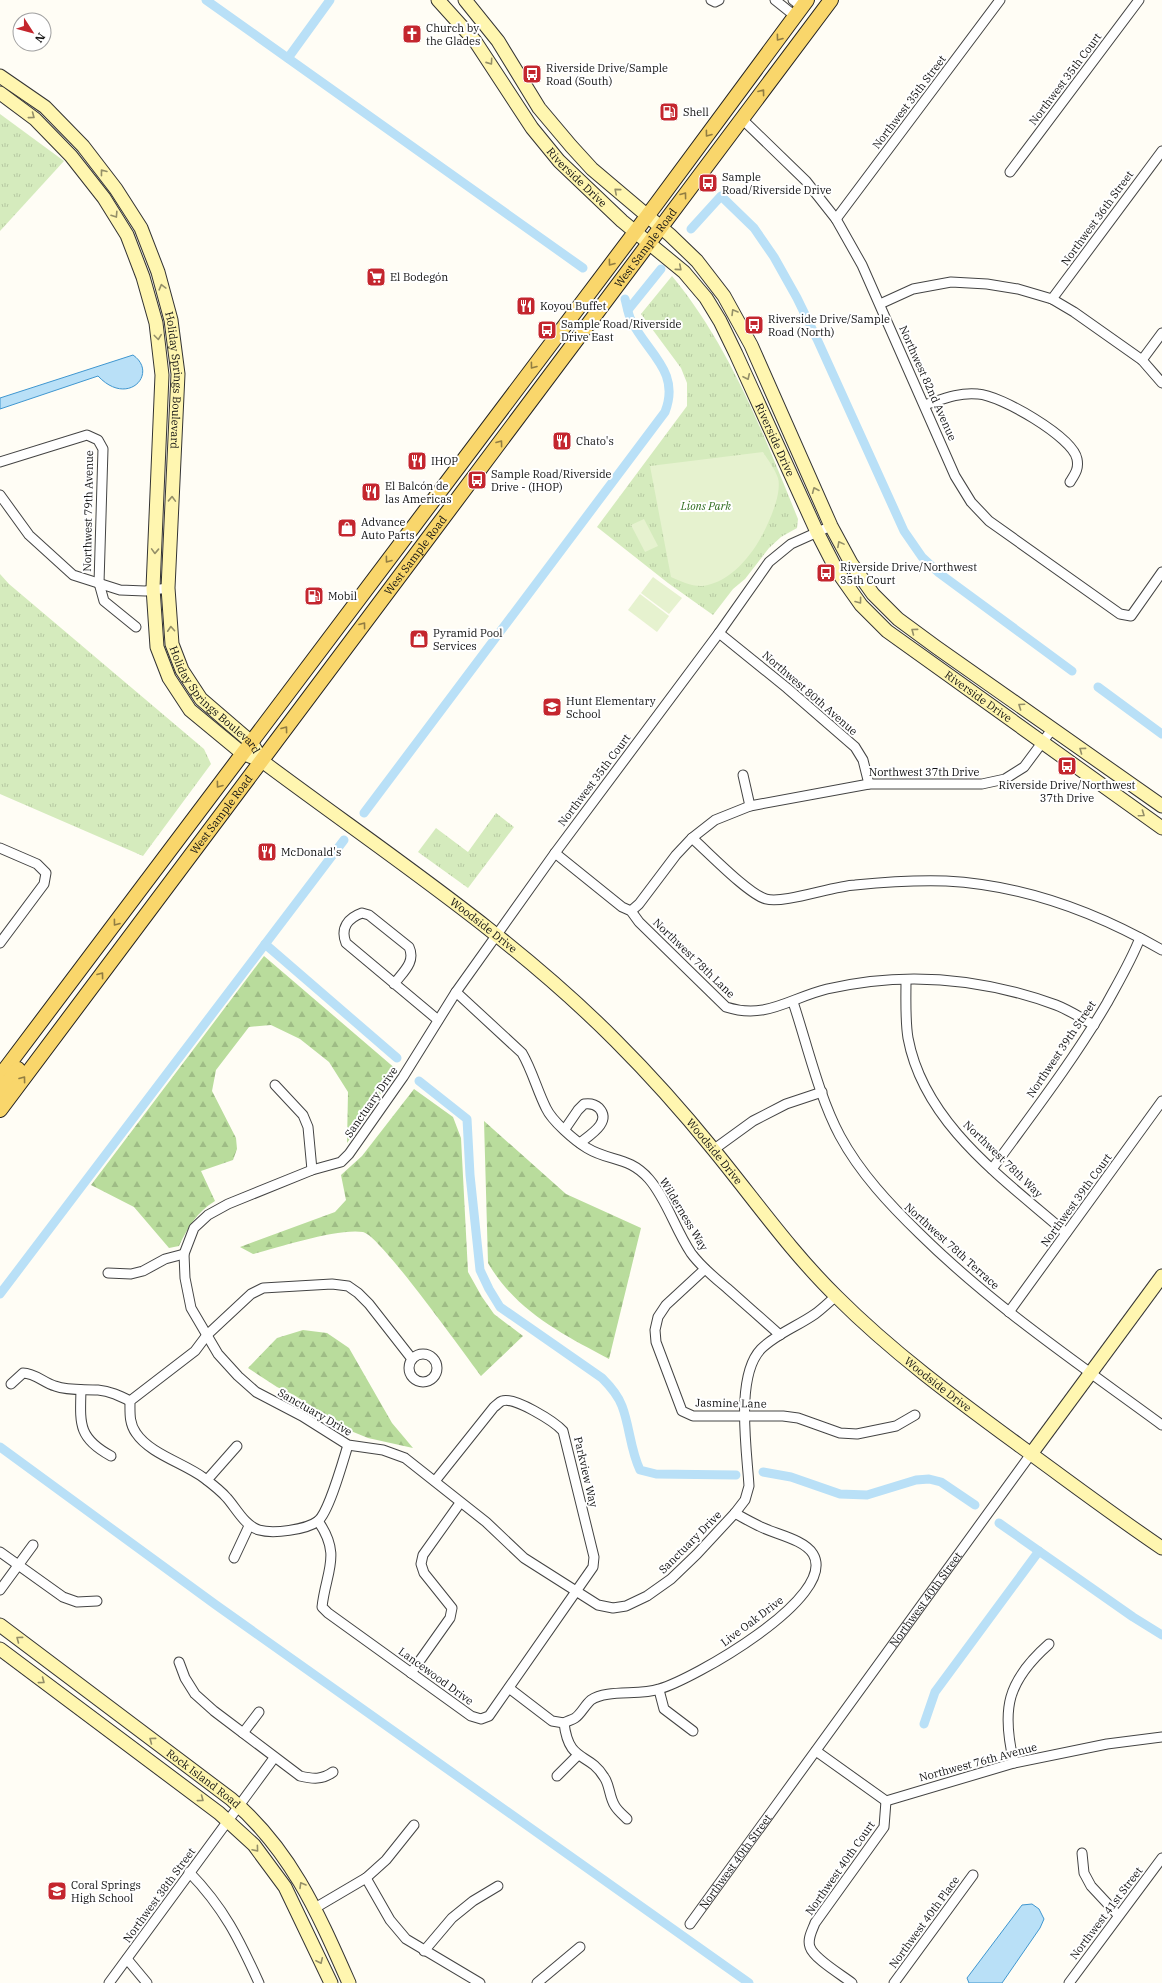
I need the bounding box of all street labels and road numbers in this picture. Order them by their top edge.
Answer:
street label: Northwest 35th Court [1026,30,1104,128]
street label: Northwest 35th Street [869,52,949,152]
street label: Riverside Drive [544,145,610,210]
street label: Northwest 36th Street [1058,168,1136,268]
street label: West Sample Road [611,205,680,290]
street label: Holiday Springs Boulevard [162,310,185,450]
street label: Northwest 82nd Avenue [896,323,960,443]
street label: Riverside Drive [752,401,798,479]
street label: Northwest 79th Avenue [80,450,96,572]
street label: West Sample Road [381,513,450,598]
street label: Holiday Springs Boulevard [166,644,263,756]
street label: Northwest 80th Avenue [760,648,861,738]
street label: Riverside Drive [942,668,1015,725]
street label: Northwest 35th Court [555,731,633,829]
street label: Northwest 37th Drive [869,765,979,779]
street label: West Sample Road [187,772,256,857]
street label: Woodside Drive [447,895,520,956]
street label: Northwest 78th Lane [650,915,738,1001]
street label: Northwest 39th Street [1023,998,1099,1100]
street label: Sanctuary Drive [341,1064,401,1140]
street label: Woodside Drive [683,1115,746,1187]
street label: Northwest 78th Way [960,1118,1046,1200]
street label: Northwest 39th Court [1037,1151,1115,1249]
street label: Wilderness Way [657,1175,711,1253]
street label: Northwest 78th Terrace [902,1200,1002,1292]
street label: Woodside Drive [902,1354,974,1415]
street label: Sanctuary Drive [275,1385,355,1439]
street label: Jasmine Lane [695,1395,767,1411]
street label: Parkview Way [571,1435,601,1509]
street label: Sanctuary Drive [656,1508,724,1576]
street label: Northwest 40th Street [886,1549,965,1650]
street label: Live Oak Drive [718,1593,786,1649]
street label: Lancewood Drive [396,1644,476,1708]
street label: Northwest 76th Avenue [917,1739,1039,1784]
street label: Rock Island Road [164,1746,244,1811]
street label: Northwest 40th Street [696,1811,774,1912]
street label: Northwest 40th Court [802,1818,878,1918]
street label: Northwest 38th Street [120,1845,198,1945]
street label: Northwest 41st Street [1067,1864,1145,1962]
street label: Northwest 40th Place [886,1873,962,1971]

